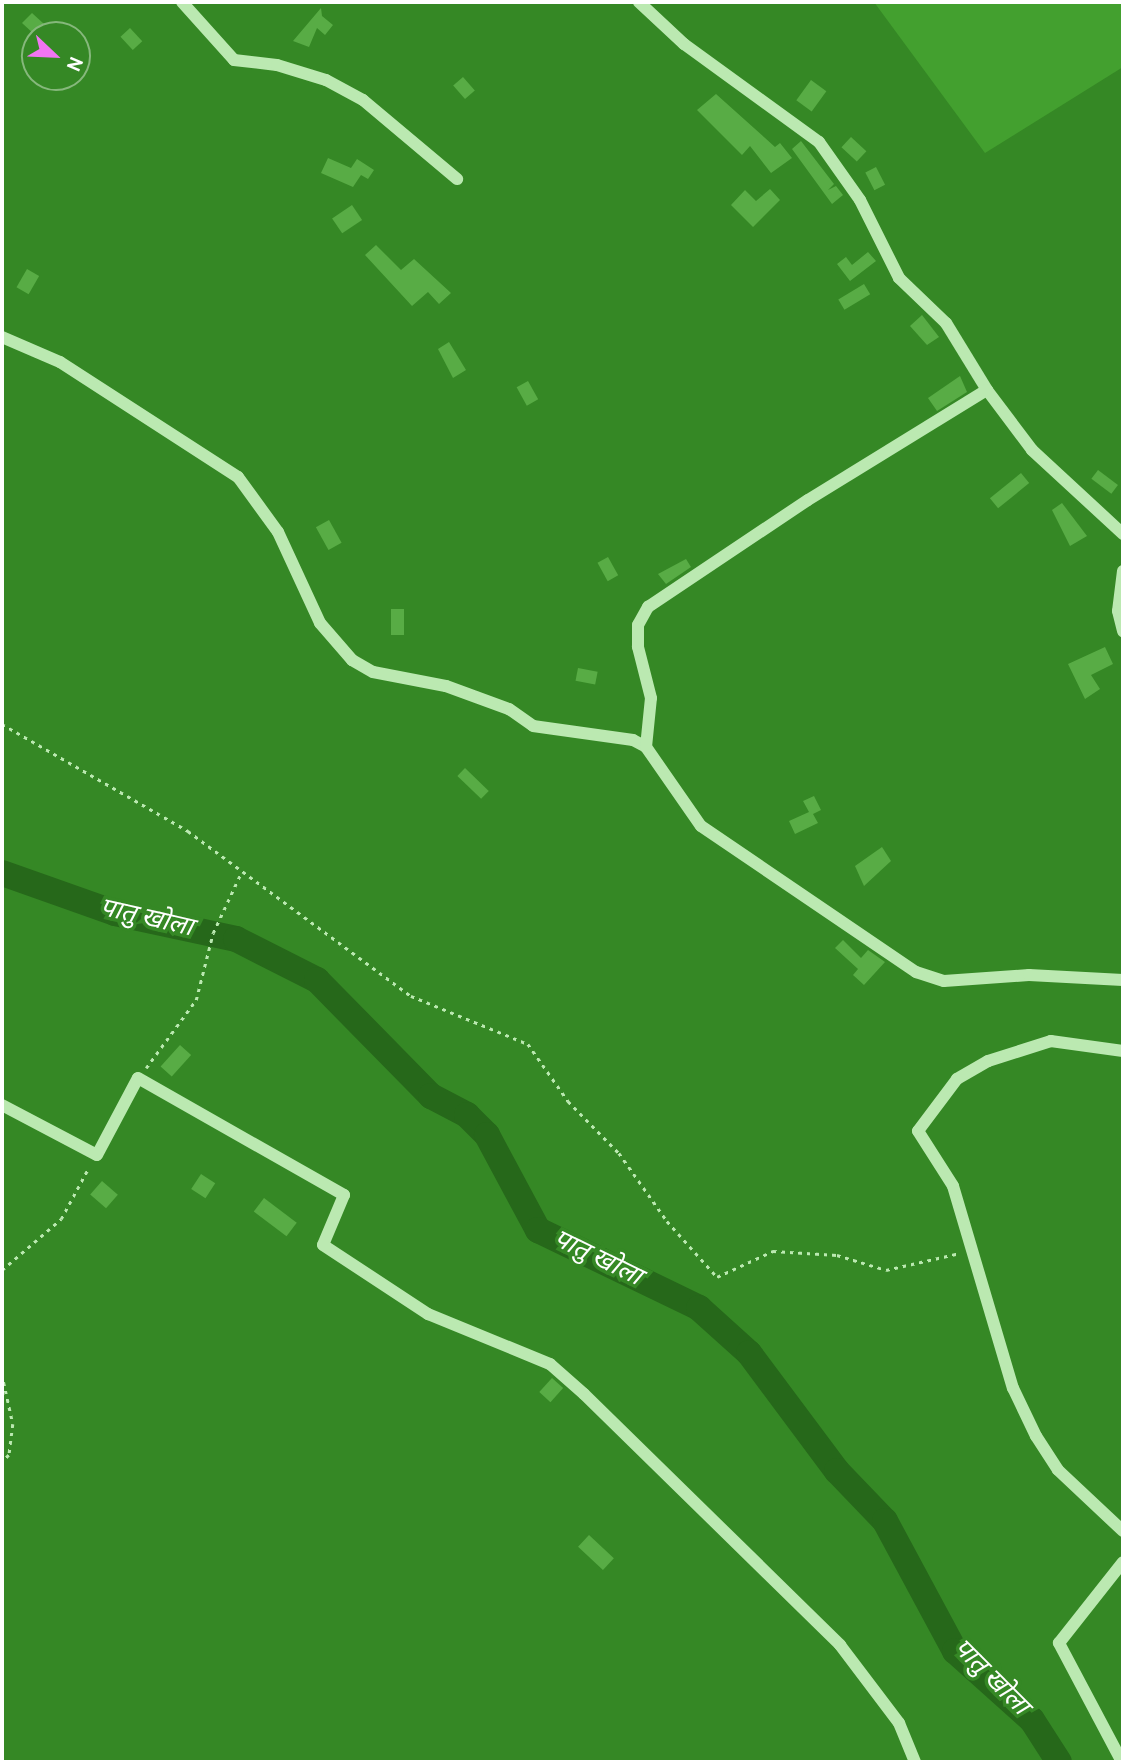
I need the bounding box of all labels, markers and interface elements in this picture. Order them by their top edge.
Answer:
north arrow [21,21,91,91]
text: N [60,52,87,74]
water label: पातु खोला [96,893,196,945]
water label: पातु खोला [548,1224,646,1294]
water label: पातु खोला [946,1634,1034,1722]

